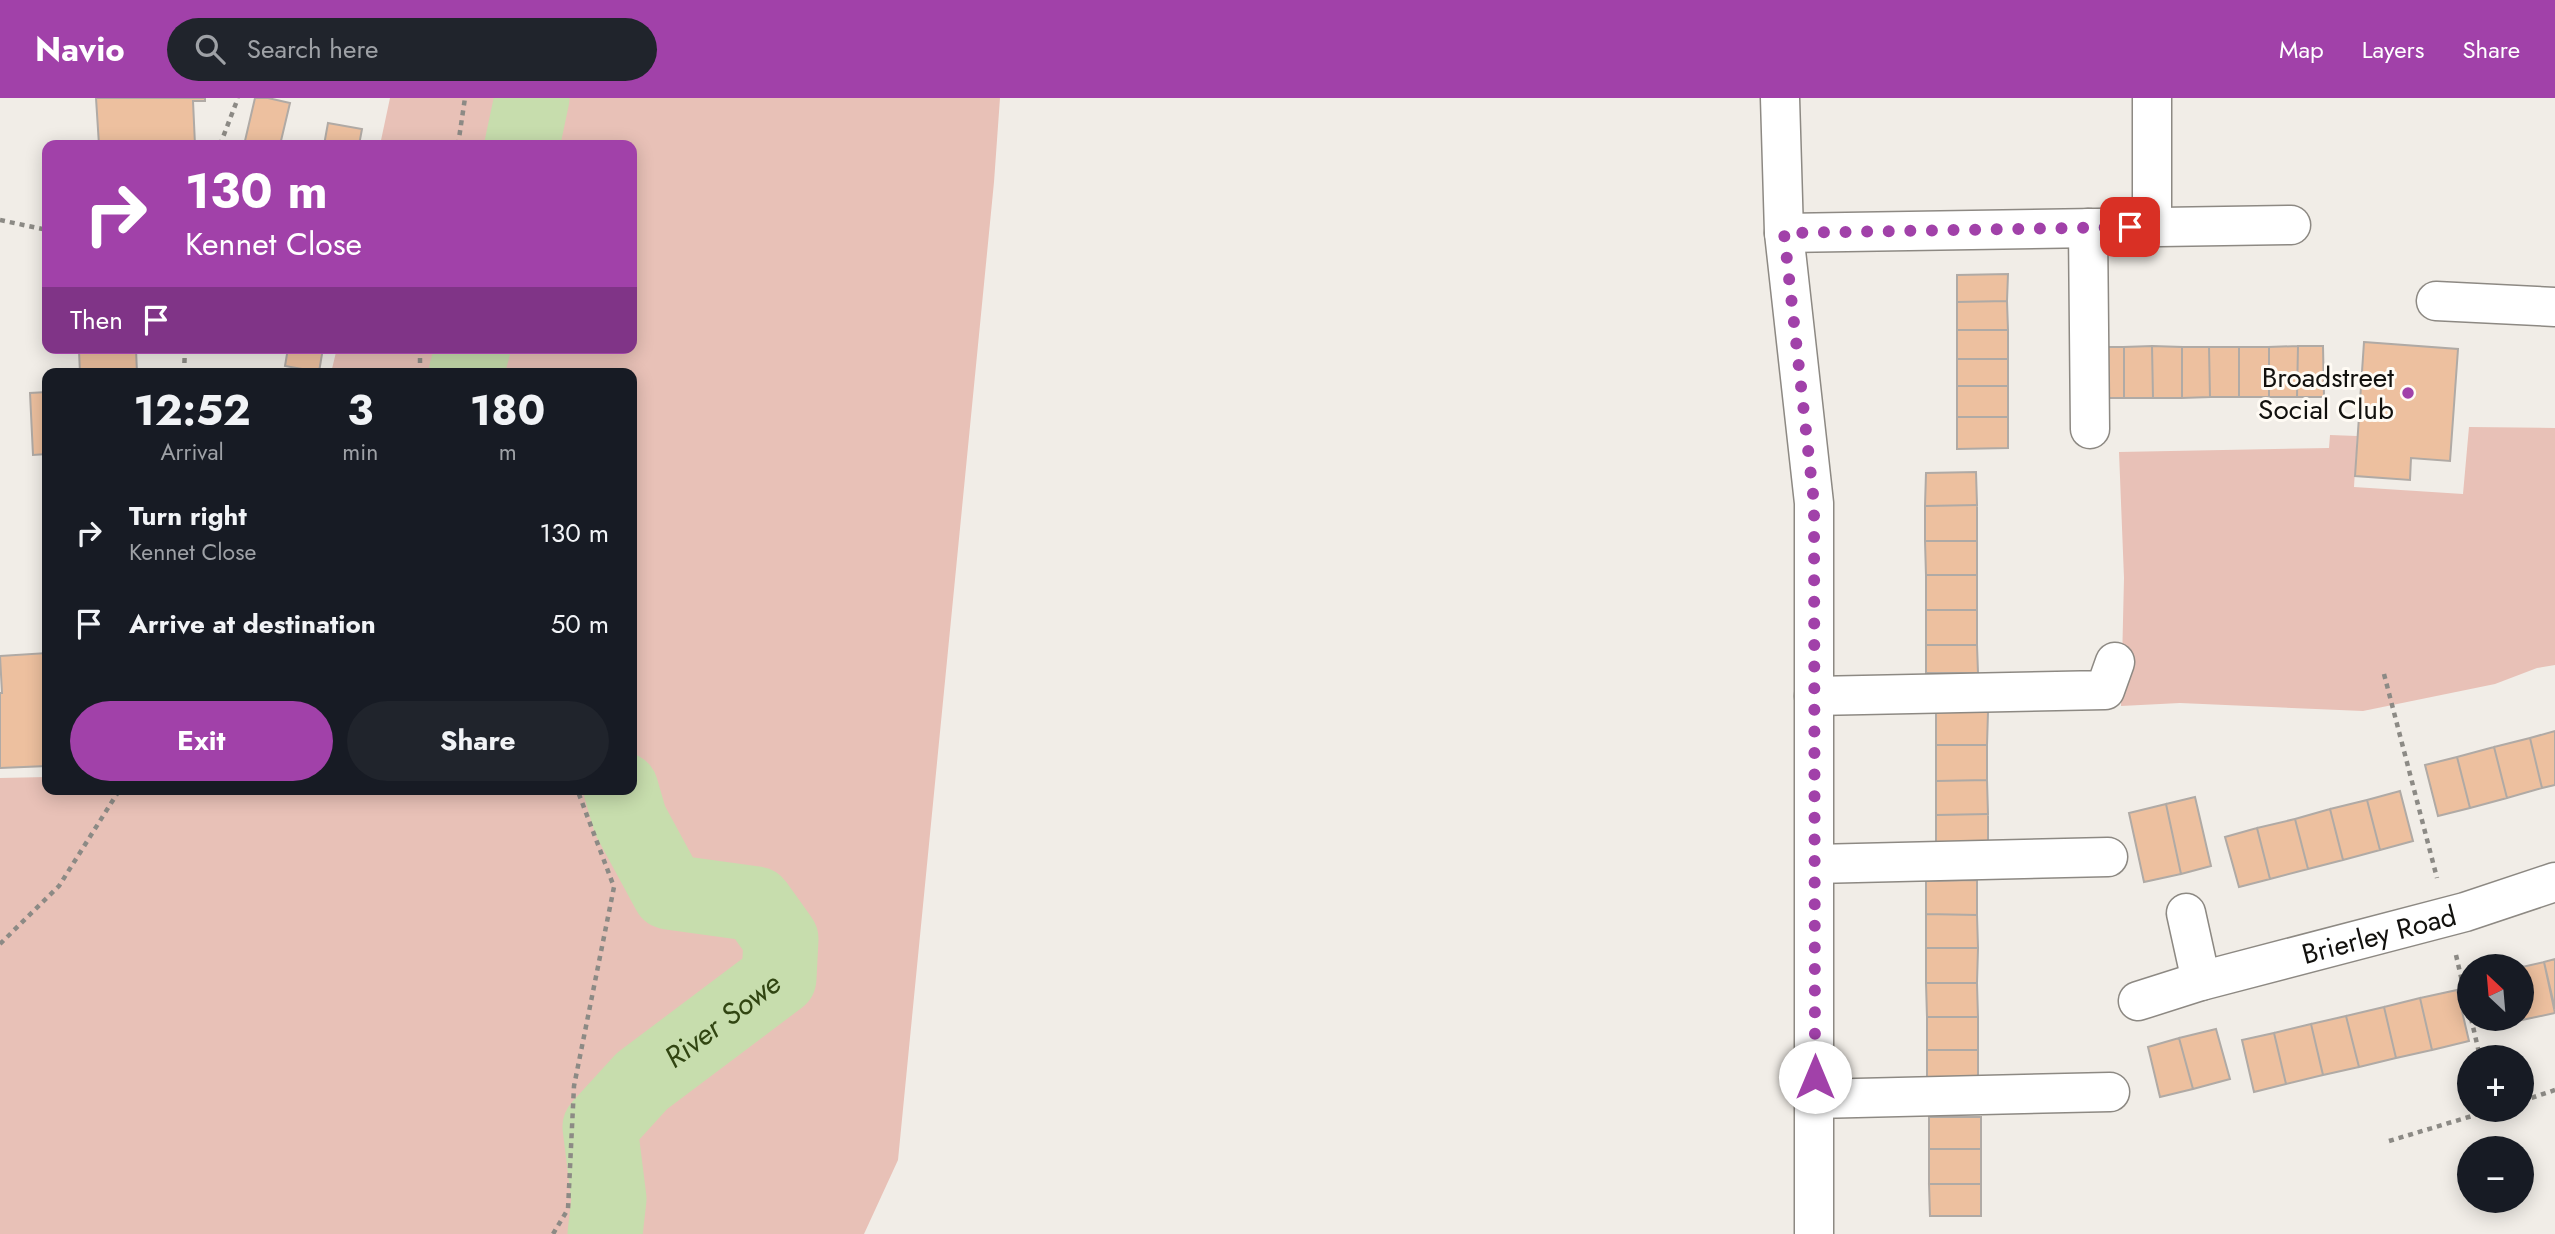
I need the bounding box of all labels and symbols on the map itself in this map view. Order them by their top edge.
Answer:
pin [2100,197,2160,257]
place label: Broadstreet Social Club [2258,357,2394,430]
marker: Broadstreet Social Club [2400,385,2416,401]
street label: Brierley Road [2297,895,2461,975]
north arrow [2457,954,2534,1031]
water label: River Sowe [655,962,790,1078]
position arrow [1778,1040,1852,1114]

